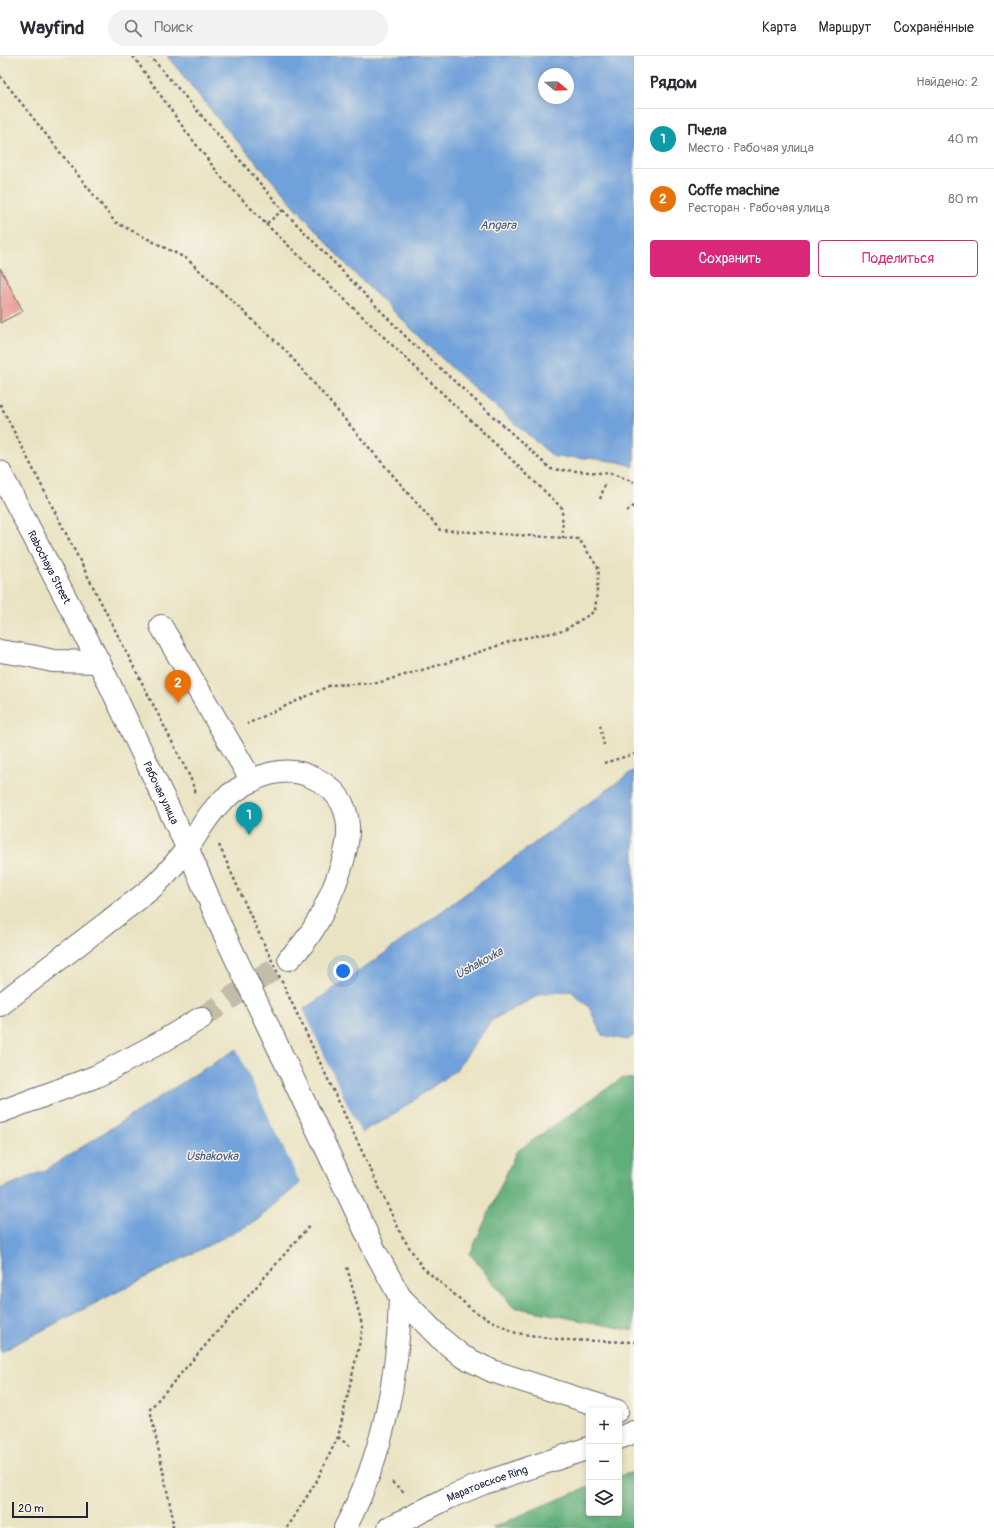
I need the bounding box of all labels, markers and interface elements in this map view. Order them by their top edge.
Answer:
search box [108,10,388,46]
text: Wayfind [20,16,84,40]
icon: search [122,17,144,39]
text: Поиск [154,18,193,37]
text: Карта [762,19,797,36]
text: Маршрут [819,19,871,36]
text: Сохранённые [893,19,974,36]
north arrow [538,68,574,104]
text: Рядом [650,72,697,93]
text: Найдено: 2 [916,74,978,90]
text: Пчела [688,121,727,140]
text: 1 [660,131,666,147]
text: 40 m [947,131,978,147]
text: Место · Рабочая улица [688,140,814,156]
text: Coffe machine [688,181,779,200]
text: 2 [659,191,667,207]
text: 80 m [948,191,978,207]
text: Ресторан · Рабочая улица [688,200,830,216]
water label: Angara [480,218,517,233]
button: Сохранить [650,240,810,277]
button: Поделиться [818,240,978,277]
street label: Rabochaya Street [25,528,74,606]
pin: 2 [165,670,191,703]
street label: Рабочая улица [140,759,181,827]
pin: 1 [236,802,262,835]
water label: Ushakovka [453,944,507,983]
your location [333,961,353,981]
water label: Ushakovka [186,1149,239,1164]
map controls [586,1408,622,1516]
button: + [586,1408,622,1444]
button: − [586,1444,622,1480]
street label: Маратовское Ring [445,1463,530,1505]
button: layers [586,1480,622,1516]
scale bar [12,1500,88,1519]
text: 20 m [18,1502,44,1515]

